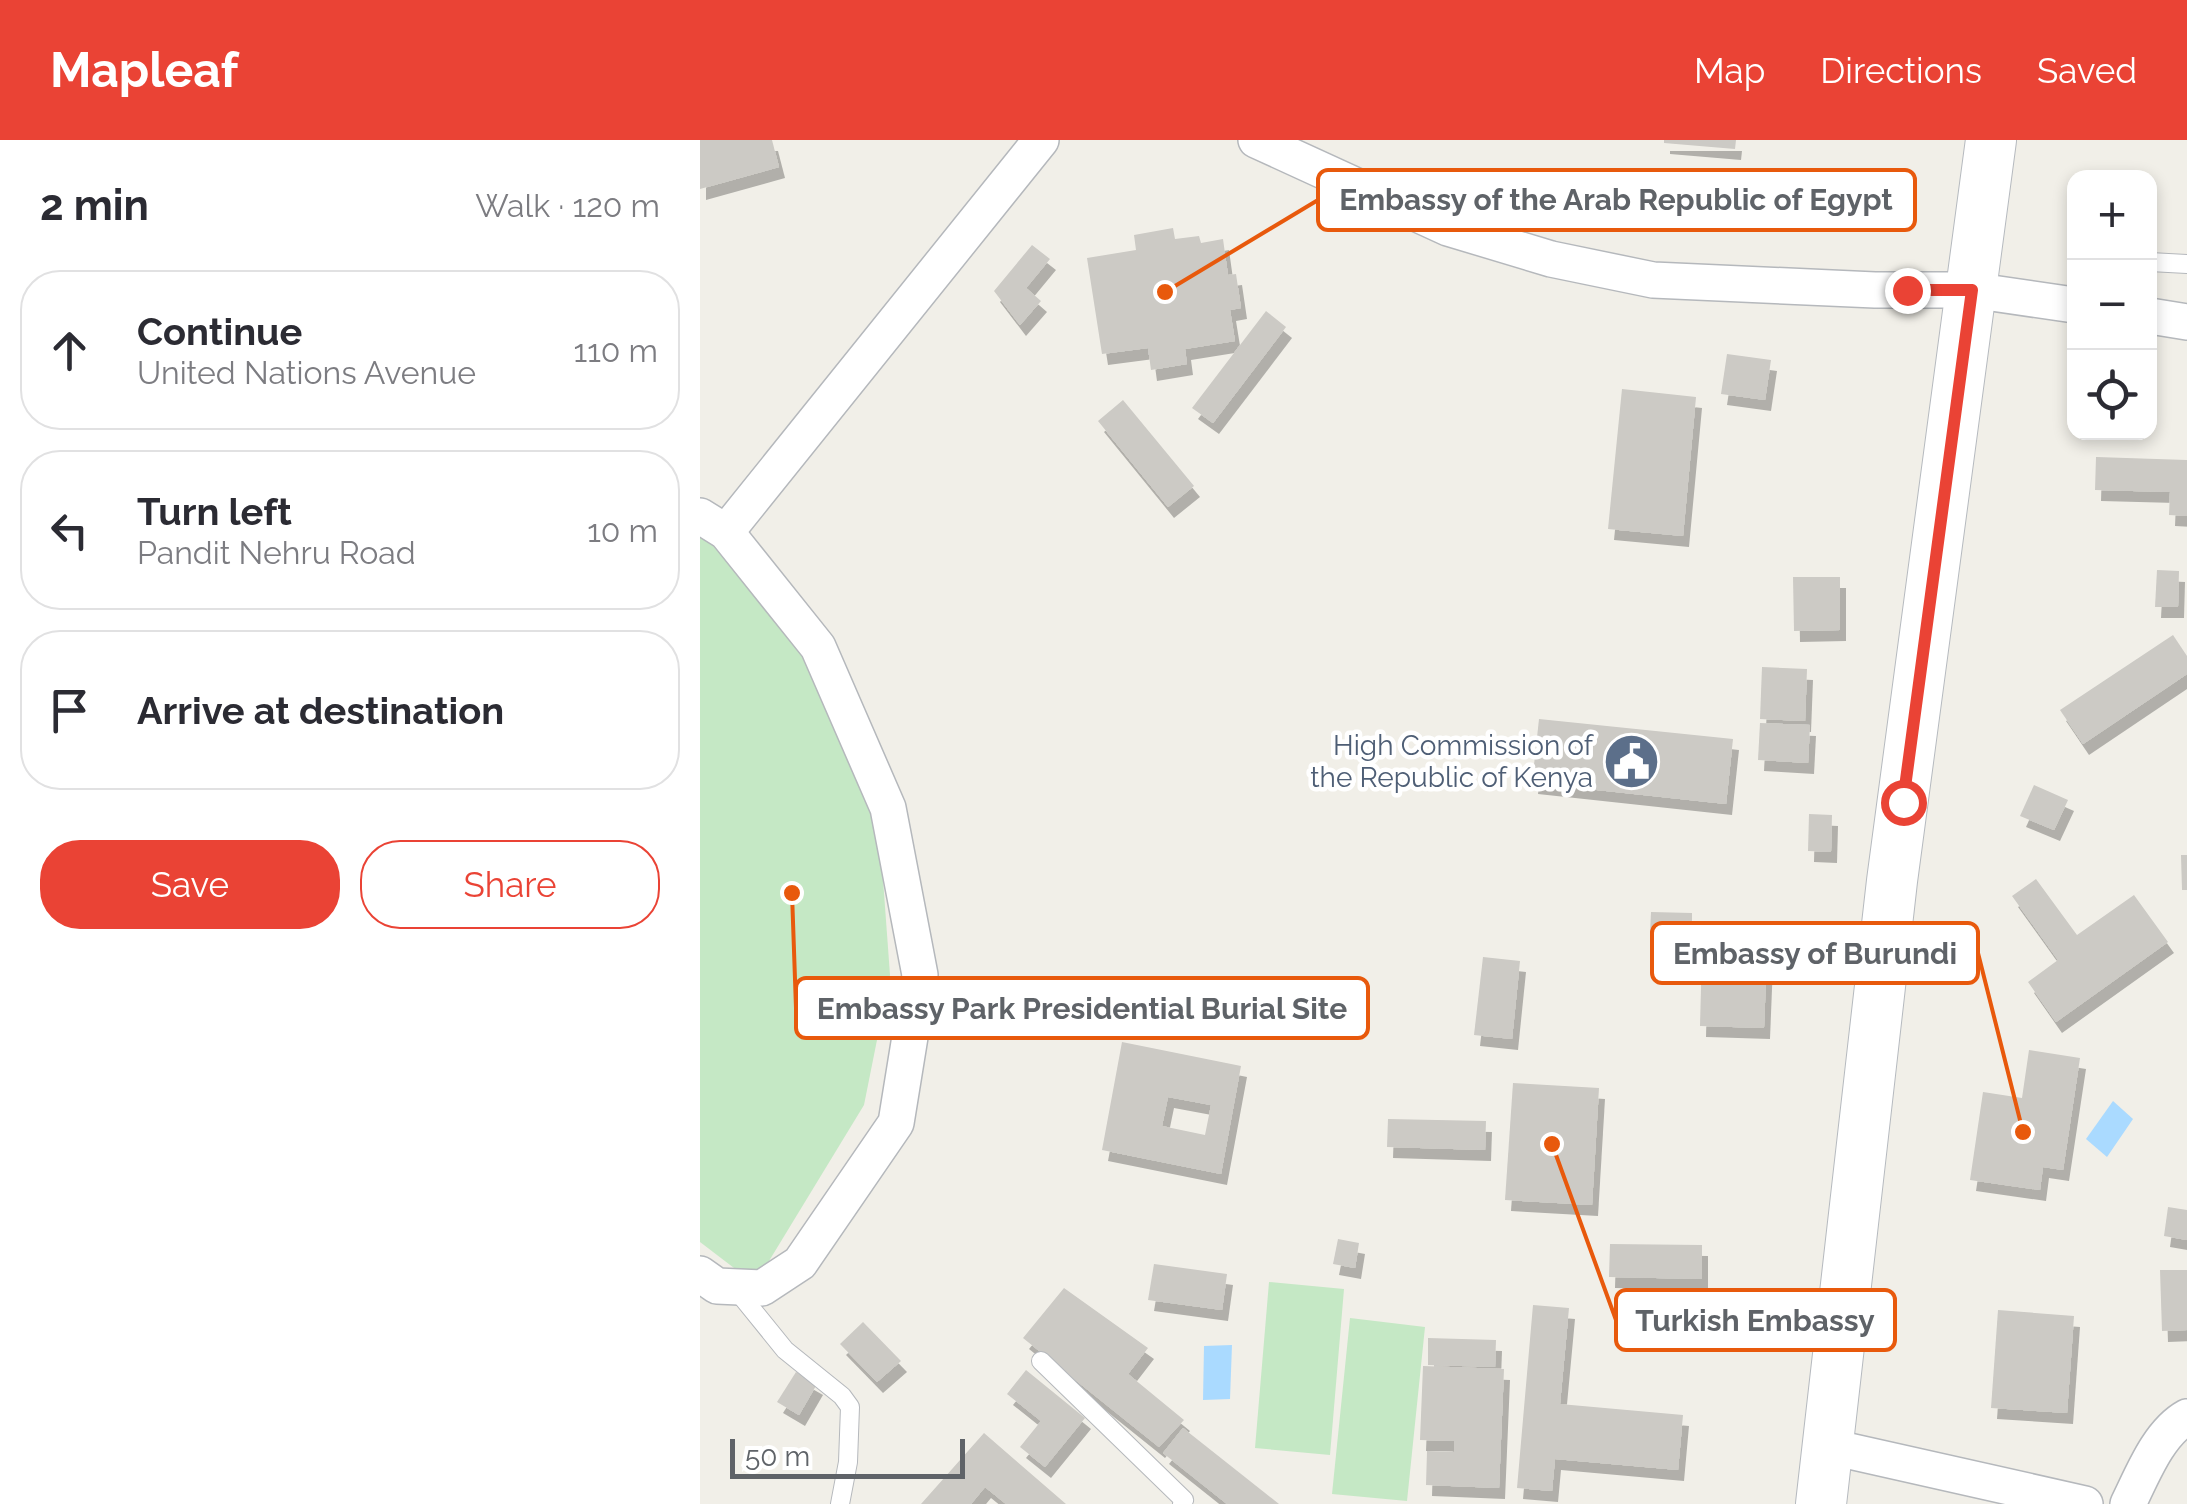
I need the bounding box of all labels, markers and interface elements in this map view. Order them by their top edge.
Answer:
text: Mapleaf [50,42,238,98]
text: Map [1694,50,1765,91]
text: Directions [1820,50,1982,91]
text: Saved [2037,50,2137,91]
callout: Embassy of the Arab Republic of Egypt [1318,170,1915,230]
map controls [2067,170,2157,440]
button: + [2067,170,2157,260]
text: 2 min [40,181,149,230]
text: Embassy of the Arab Republic of Egypt [1339,182,1893,217]
text: Walk · 120 m [475,187,660,224]
button: − [2067,260,2157,350]
route end [1885,268,1931,314]
text: Continue [137,309,302,354]
icon: ahead [42,323,97,378]
text: 110 m [573,332,658,369]
button: locate [2067,350,2157,440]
text: United Nations Avenue [137,354,476,391]
text: Turn left [137,489,292,534]
icon: left [42,503,97,558]
text: 10 m [587,512,658,549]
text: Pandit Nehru Road [137,534,416,571]
icon: arrive [42,683,97,738]
text: Arrive at destination [137,688,504,733]
place label: High Commission of the Republic of Kenya [1310,729,1595,794]
public building icon: High Commission of the Republic of Kenya [1602,731,1662,791]
route start [1881,780,1927,826]
button: Save [40,840,340,929]
button: Share [360,840,660,929]
callout: Embassy of Burundi [1652,923,1978,983]
text: Embassy of Burundi [1673,936,1957,971]
callout: Embassy Park Presidential Burial Site [796,978,1368,1038]
text: Embassy Park Presidential Burial Site [817,991,1347,1026]
callout: Turkish Embassy [1616,1290,1895,1350]
text: Turkish Embassy [1635,1303,1875,1338]
scale bar [730,1434,965,1478]
text: 50 m [745,1440,810,1473]

